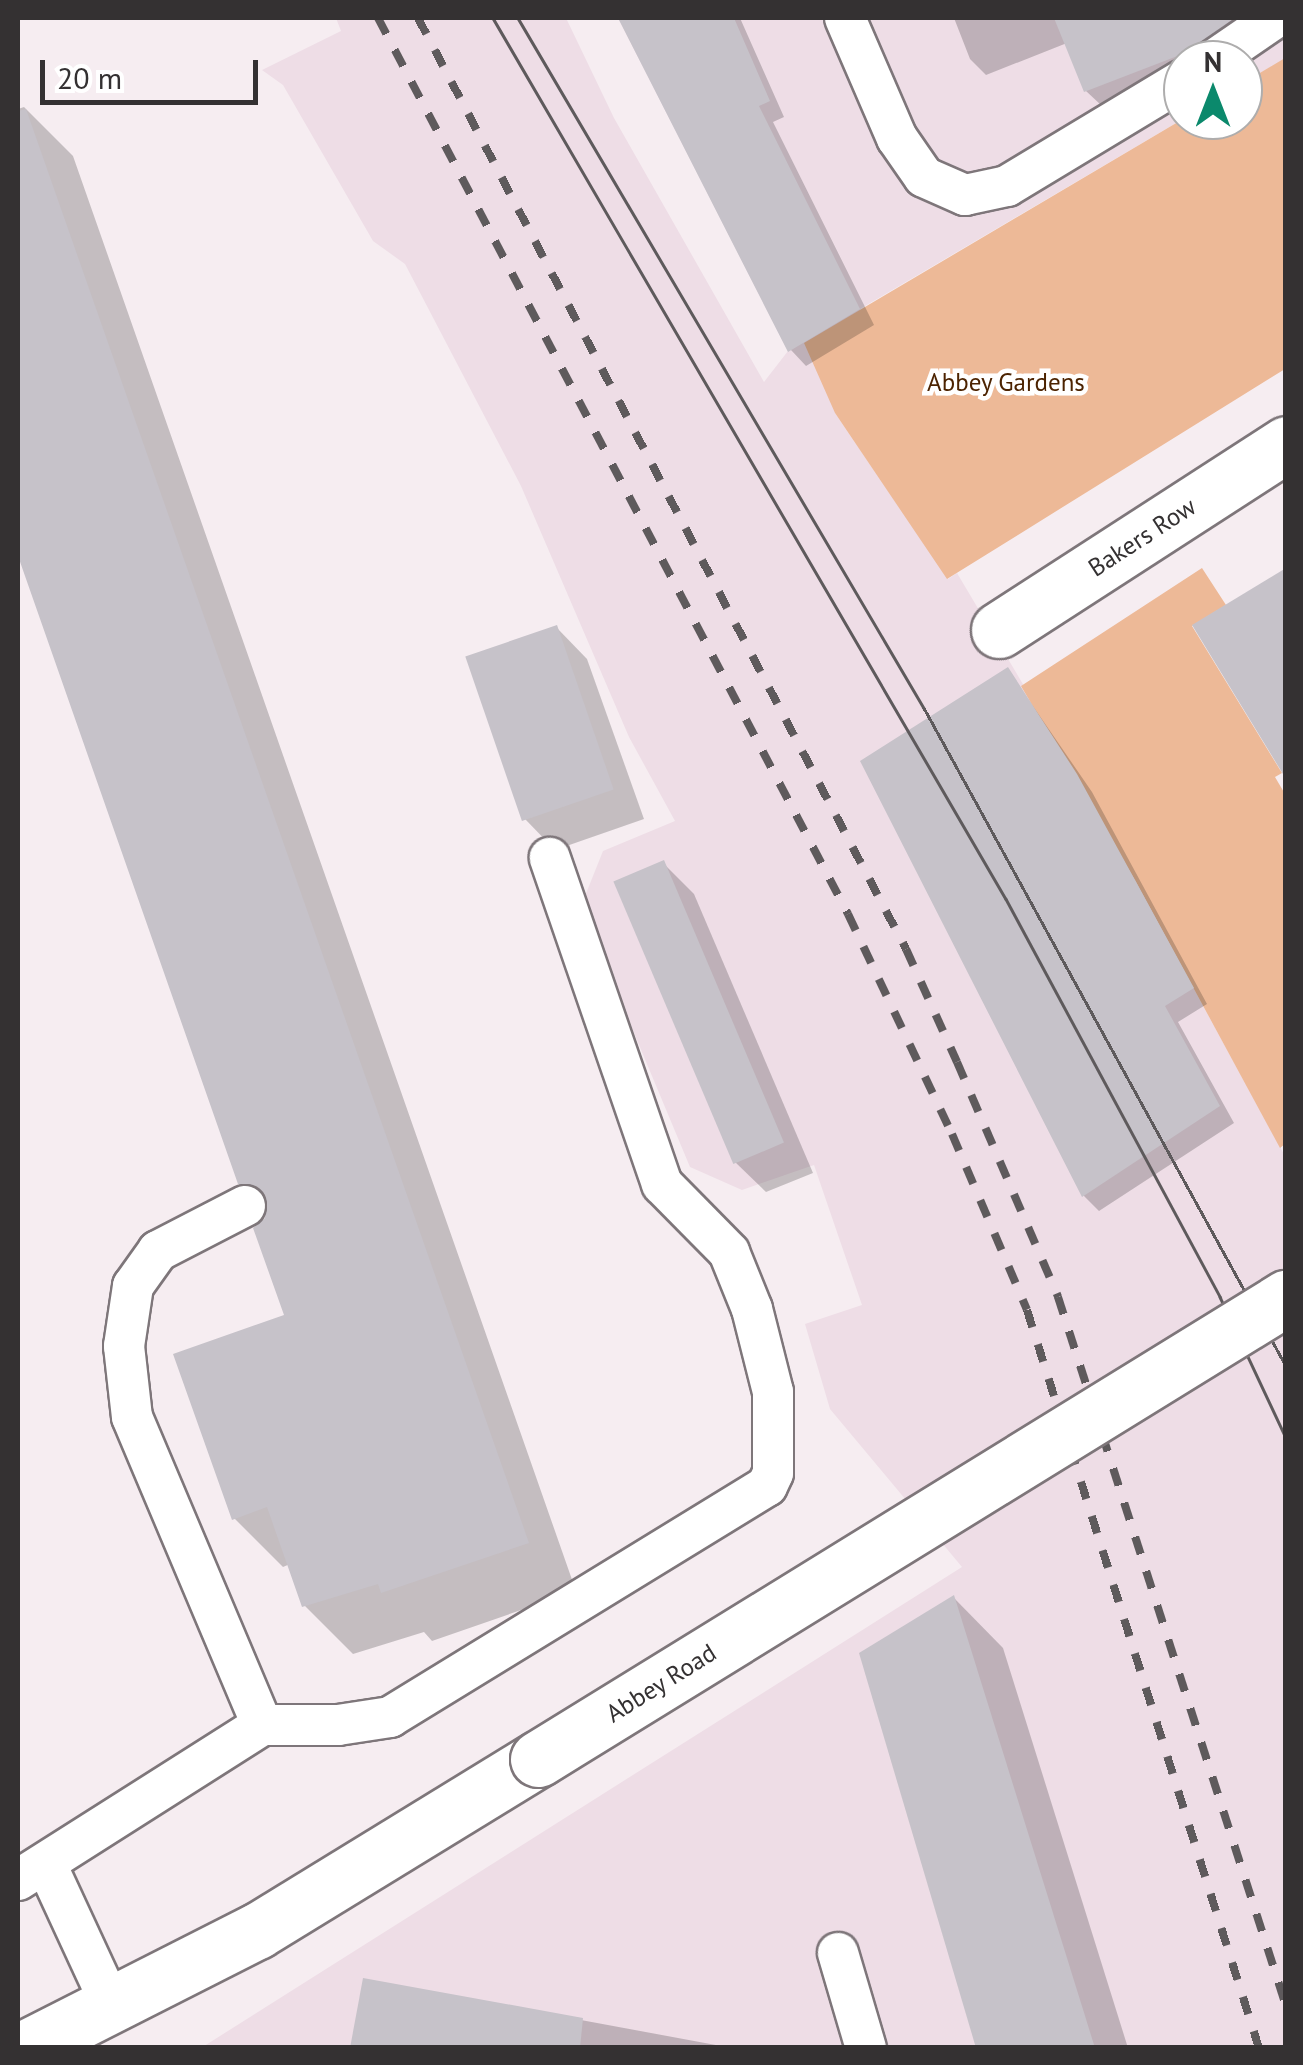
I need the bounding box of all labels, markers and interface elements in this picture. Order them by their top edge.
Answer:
scale bar [45,40,262,102]
north arrow [1163,40,1263,140]
text: N [1204,43,1222,80]
text: 20 m [57,58,122,97]
park label: Abbey Gardens [927,367,1085,397]
street label: Bakers Row [1083,491,1201,583]
street label: Abbey Road [600,1637,722,1729]

